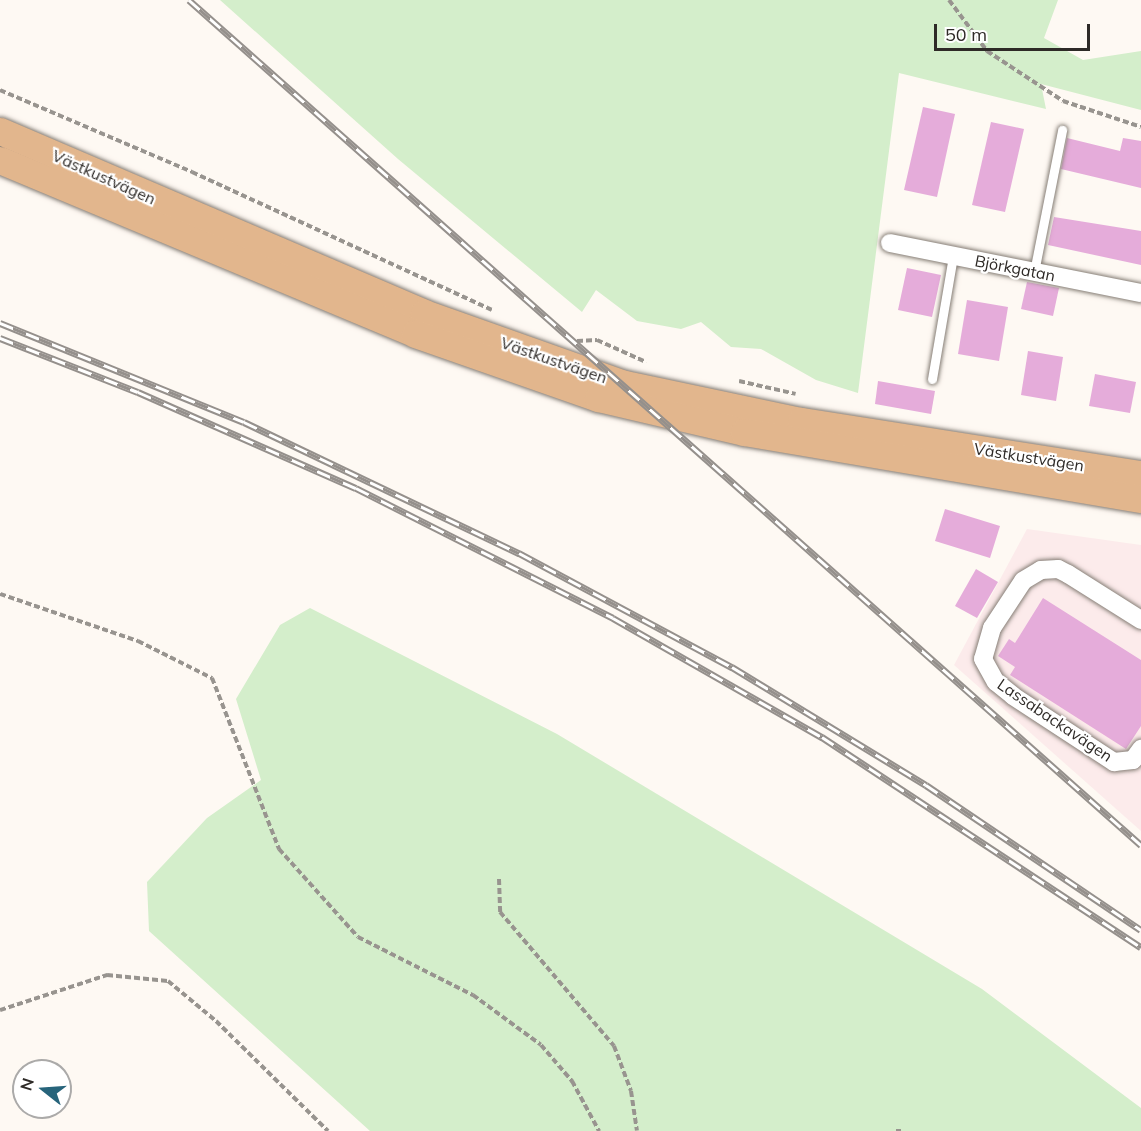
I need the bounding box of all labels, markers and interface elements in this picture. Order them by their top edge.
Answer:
scale bar [937,12,1093,50]
text: 50 m [945,23,987,46]
street label: Västkustvägen [49,146,159,208]
street label: Björkgatan [973,251,1057,285]
street label: Västkustvägen [498,333,610,387]
street label: Västkustvägen [973,439,1085,475]
street label: Lassabackavägen [994,674,1116,766]
north arrow [12,1059,72,1119]
text: N [15,1076,38,1093]

